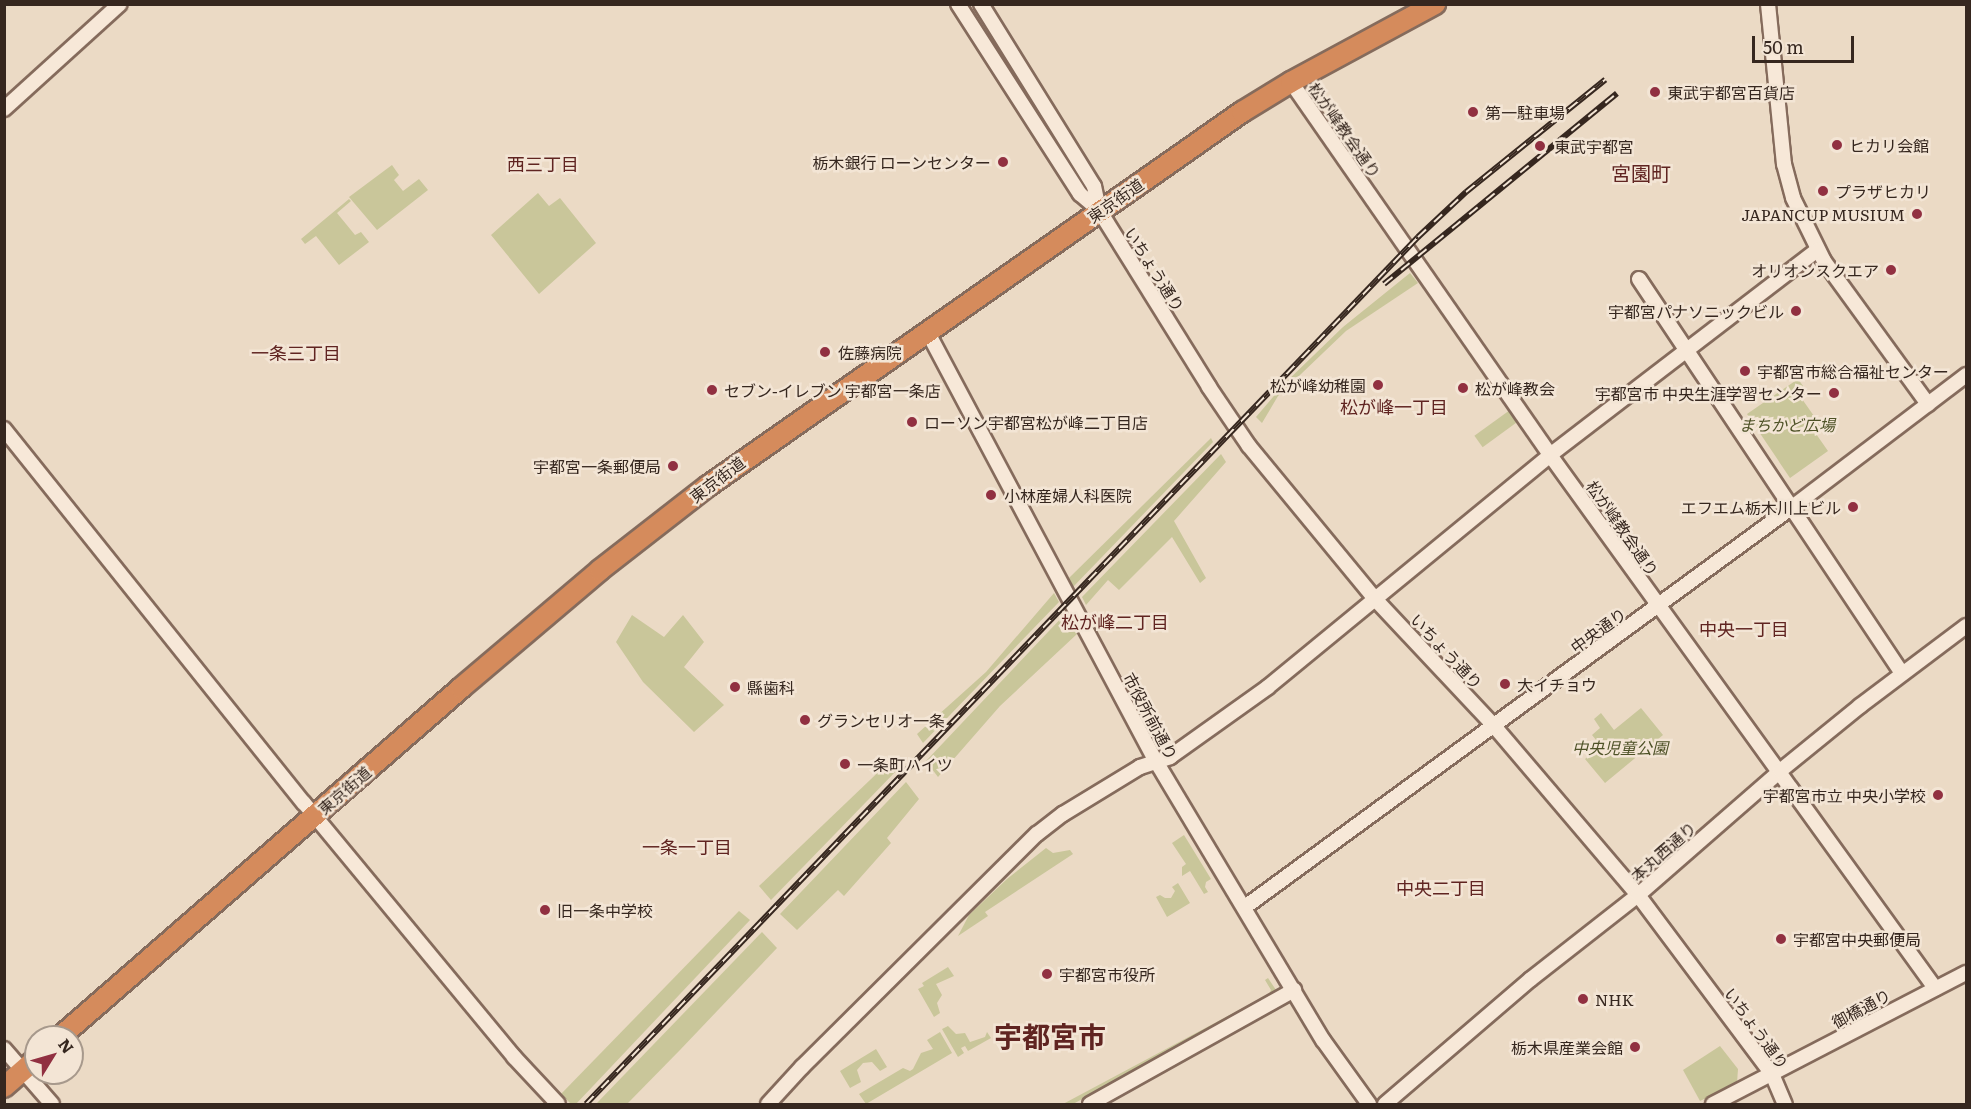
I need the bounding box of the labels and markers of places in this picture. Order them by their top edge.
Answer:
place label: 東武宇都宮百貨店 [1667,82,1795,102]
marker: 東武宇都宮百貨店 [1648,85,1662,99]
place label: 第一駐車場 [1485,102,1565,122]
marker: 第一駐車場 [1466,105,1480,119]
place label: ヒカリ会館 [1849,135,1929,155]
place label: 東武宇都宮 [1554,136,1634,156]
marker: 東武宇都宮 [1531,137,1549,155]
marker: ヒカリ会館 [1830,138,1844,152]
place label: 栃木銀行 ローンセンター [812,152,991,172]
marker: 栃木銀行 ローンセンター [996,155,1010,169]
place label: プラザヒカリ [1835,181,1931,201]
marker: プラザヒカリ [1816,184,1830,198]
place label: JAPANCUP MUSIUM [1741,204,1905,224]
marker: JAPANCUP MUSIUM [1910,207,1924,221]
place label: オリオンスクエア [1751,260,1879,280]
marker: オリオンスクエア [1884,263,1898,277]
place label: 宇都宮パナソニックビル [1608,301,1784,321]
marker: 宇都宮パナソニックビル [1789,304,1803,318]
place label: 佐藤病院 [838,342,902,362]
marker: 佐藤病院 [816,343,834,361]
place label: 宇都宮市総合福祉センター [1757,361,1949,381]
marker: 宇都宮市総合福祉センター [1738,364,1752,378]
place label: 松が峰幼稚園 [1270,375,1366,395]
marker: 松が峰幼稚園 [1371,378,1385,392]
place label: 松が峰教会 [1475,378,1555,398]
place label: セブン-イレブン 宇都宮一条店 [724,380,941,400]
marker: 松が峰教会 [1456,381,1470,395]
marker: セブン-イレブン 宇都宮一条店 [705,383,719,397]
place label: 宇都宮市 中央生涯学習センター [1595,383,1822,403]
marker: 宇都宮市 中央生涯学習センター [1827,386,1841,400]
place label: ローソン宇都宮松が峰二丁目店 [924,412,1148,432]
marker: ローソン宇都宮松が峰二丁目店 [905,415,919,429]
place label: 宇都宮一条郵便局 [533,456,661,476]
marker: 宇都宮一条郵便局 [666,459,680,473]
place label: 小林産婦人科医院 [1004,485,1132,505]
marker: 小林産婦人科医院 [982,486,1000,504]
place label: エフエム栃木川上ビル [1681,497,1841,517]
marker: エフエム栃木川上ビル [1846,500,1860,514]
place label: 大イチョウ [1517,674,1597,694]
place label: 縣歯科 [747,677,795,697]
marker: 大イチョウ [1498,677,1512,691]
marker: 縣歯科 [728,680,742,694]
place label: グランセリオ一条 [817,710,945,730]
marker: グランセリオ一条 [798,713,812,727]
place label: 一条町ハイツ [857,754,953,774]
marker: 一条町ハイツ [838,757,852,771]
place label: 宇都宮市立 中央小学校 [1763,785,1926,805]
marker: 宇都宮市立 中央小学校 [1931,788,1945,802]
place label: 旧一条中学校 [557,900,653,920]
marker: 旧一条中学校 [538,903,552,917]
place label: 宇都宮中央郵便局 [1793,929,1921,949]
marker: 宇都宮中央郵便局 [1774,932,1788,946]
place label: 宇都宮市役所 [1059,964,1155,984]
marker: 宇都宮市役所 [1040,967,1054,981]
place label: NHK [1595,989,1634,1009]
marker: NHK [1576,992,1590,1006]
place label: 栃木県産業会館 [1511,1037,1623,1057]
marker: 栃木県産業会館 [1628,1040,1642,1054]

